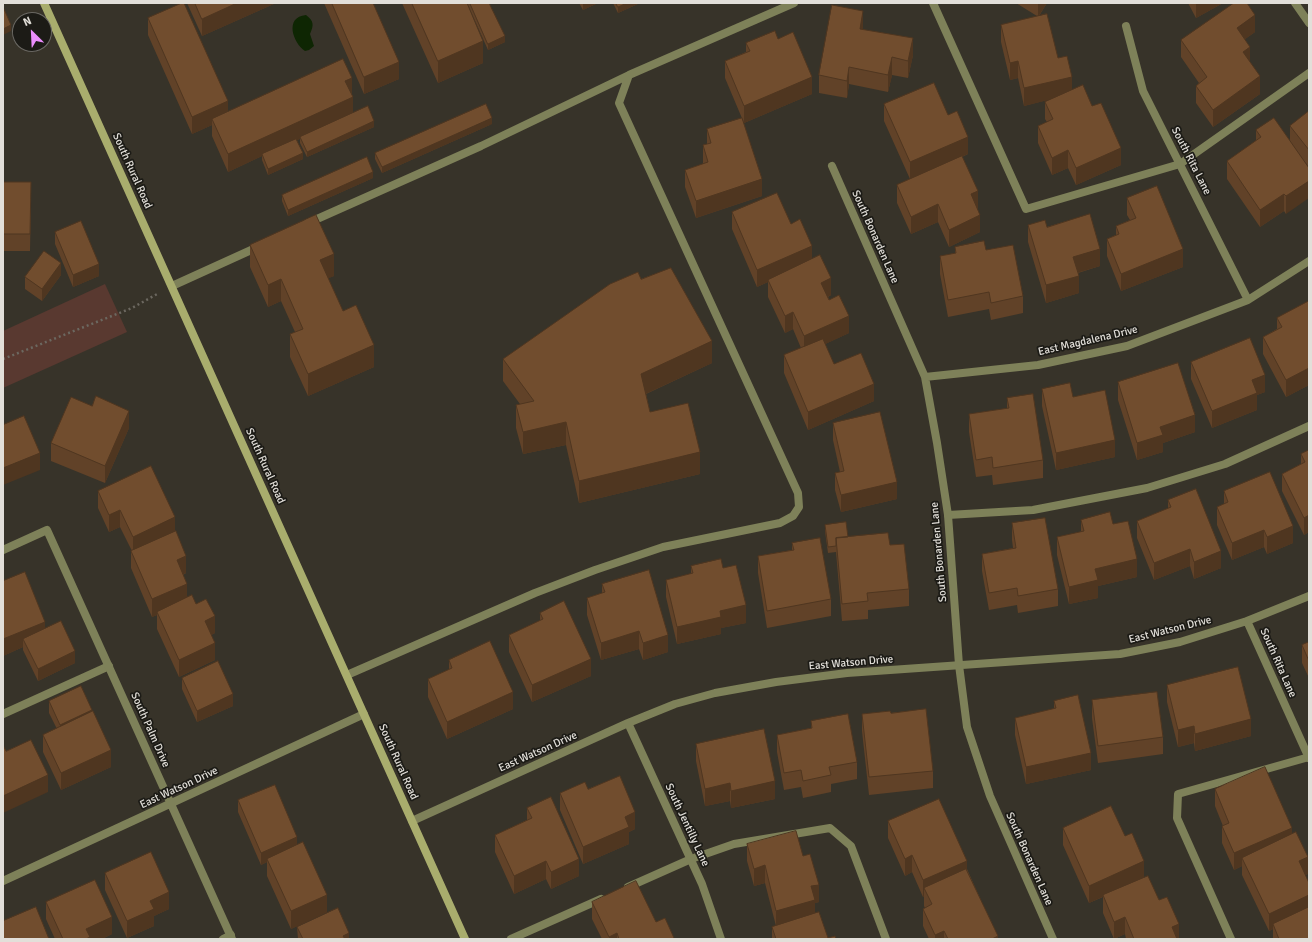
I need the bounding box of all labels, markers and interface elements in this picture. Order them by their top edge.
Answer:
north arrow [12,12,52,52]
text: N [21,14,33,29]
street label: South Rita Lane [1168,125,1214,197]
street label: South Rural Road [109,131,155,211]
street label: South Bonarden Lane [849,188,901,286]
street label: East Magdalena Drive [1037,323,1139,359]
street label: South Rural Road [242,426,288,506]
street label: South Bonarden Lane [928,501,950,603]
street label: East Watson Drive [1127,613,1213,647]
street label: South Rita Lane [1257,626,1299,700]
street label: East Watson Drive [808,653,894,673]
street label: South Palm Drive [128,690,172,770]
street label: South Rural Road [375,722,421,802]
street label: East Watson Drive [497,729,579,775]
street label: East Watson Drive [138,764,220,812]
street label: South Jentilly Lane [662,781,712,869]
street label: South Bonarden Lane [1003,810,1055,908]

